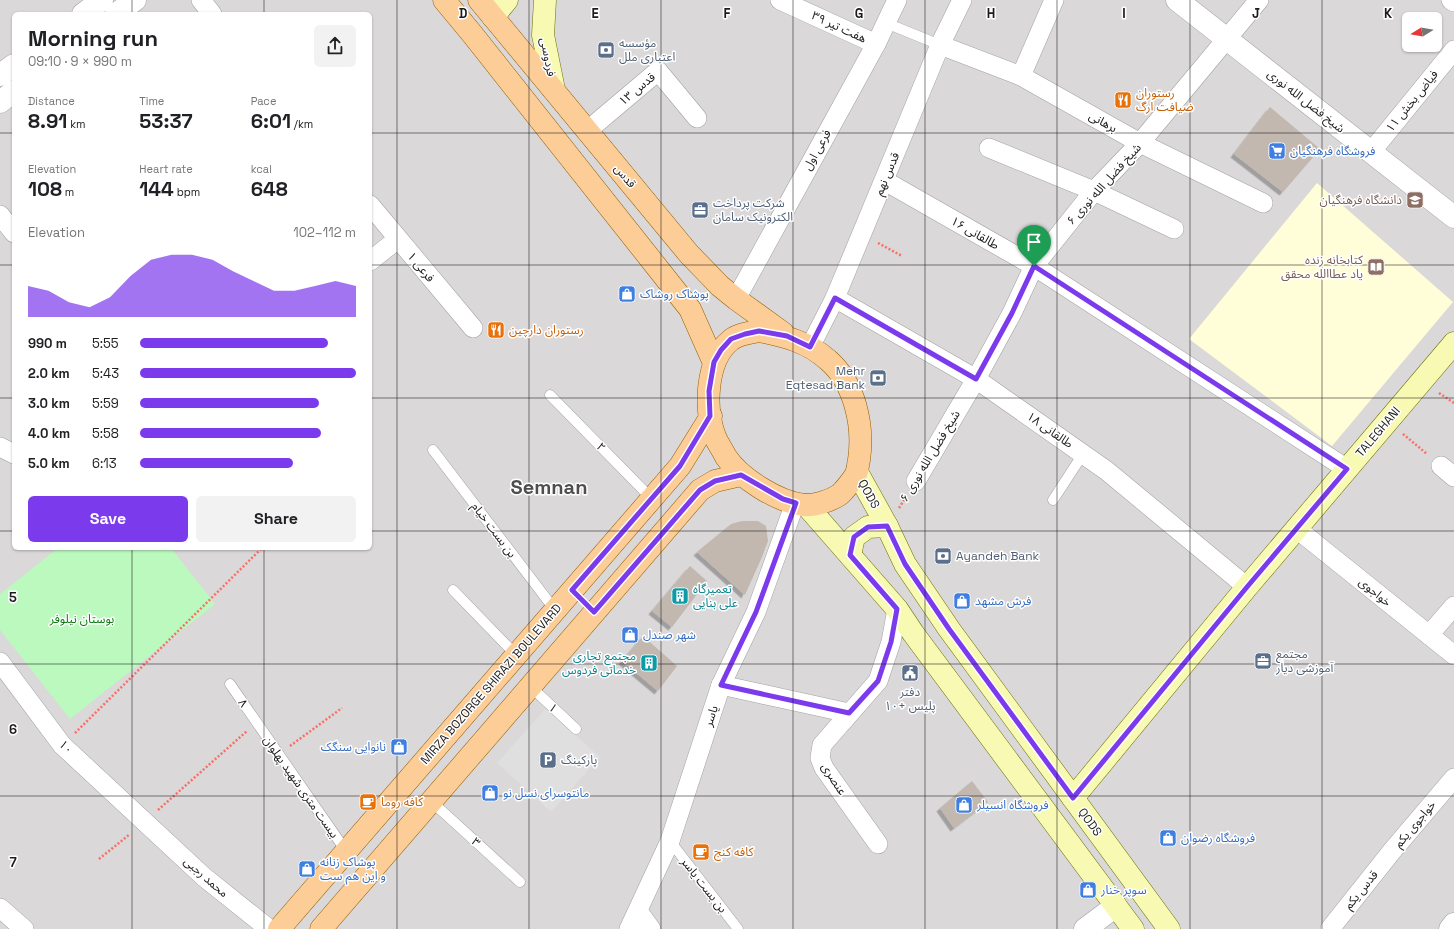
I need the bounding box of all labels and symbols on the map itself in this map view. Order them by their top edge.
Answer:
text: D [459,5,468,22]
text: E [591,5,599,22]
text: F [724,5,731,22]
text: G [855,5,863,22]
text: H [987,5,995,22]
text: I [1122,5,1126,22]
text: J [1252,5,1260,22]
text: K [1384,5,1393,22]
street label: هفت تیر ۳۹ [809,7,869,47]
north arrow [1402,12,1442,52]
place label: مؤسسه اعتباری ملل [619,35,675,65]
street label: فردوسی [536,36,560,78]
bank icon: مؤسسه اعتباری ملل [596,40,616,60]
street label: شیخ فضل الله نوری [1263,66,1348,137]
street label: فیاض بخش ۱۱ [1382,67,1442,135]
street label: قدس ۱۳ [615,69,659,109]
place label: رستوران ضیافت ارگ [1136,85,1194,115]
restaurant icon: رستوران ضیافت ارگ [1113,90,1133,110]
street label: برهانی [1086,108,1120,136]
street label: فرعی اول [799,127,835,173]
street label: شیخ فضل الله نوری ۶ [1063,140,1146,229]
supermarket icon: فروشگاه فرهنگیان [1267,141,1287,161]
place label: فروشگاه فرهنگیان [1290,143,1375,159]
street label: قدس نهم [871,150,904,198]
street label: قدس [610,161,640,191]
school or university icon: دانشگاه فرهنگیان [1405,190,1425,210]
place label: دانشگاه فرهنگیان [1320,192,1402,208]
place label: شرکت پرداخت الکترونیک سامان [713,195,793,225]
office icon: شرکت پرداخت الکترونیک سامان [690,200,710,220]
street label: طالقانی ۱۶ [948,213,1002,253]
pin [1017,225,1051,266]
street label: فرعی ۱ [404,249,438,285]
place label: کتابخانه زنده یاد عطاالله محقق [1281,252,1364,282]
library icon: کتابخانه زنده یاد عطاالله محقق [1366,257,1386,277]
shop icon: پوشاک روشاک [617,284,637,304]
place label: پوشاک روشاک [640,286,709,302]
restaurant icon: رستوران دارچین [486,320,506,340]
place label: رستوران دارچین [509,322,584,338]
place label: Mehr Eqtesad Bank [786,363,866,393]
bank icon: Mehr Eqtesad Bank [868,368,888,388]
street label: TALEGHANI [1352,403,1404,461]
street label: شیخ فضل الله نوری ۶ [896,407,965,505]
street label: طالقانی ۱۸ [1024,408,1076,452]
street label: ۲ [593,439,609,455]
district label: Semnan [511,474,587,500]
street label: QODS [854,477,884,511]
street label: بن بست خیام [467,499,520,562]
bank icon: Ayandeh Bank [933,546,953,566]
place label: Ayandeh Bank [956,548,1040,564]
street label: خواجوی [1355,574,1395,610]
place label: تعمیرگاه علی بنایی [693,581,738,611]
building icon: تعمیرگاه علی بنایی [670,586,690,606]
text: 5 [9,589,17,606]
shop icon: فرش مشهد [952,591,972,611]
place label: فرش مشهد [975,593,1031,609]
street label: MIRZA BOZORGE SHIRAZI BOULEVARD [417,600,565,768]
park label: بوستان نیلوفر [49,611,114,627]
shop icon: شهر صندل [620,625,640,645]
place label: شهر صندل [643,627,696,643]
place label: مجتمع آموزشی دیار [1275,646,1334,676]
place label: مجتمع تجاری خدماتی فردوس [562,648,636,678]
office icon: مجتمع آموزشی دیار [1253,651,1273,671]
building icon: مجتمع تجاری خدماتی فردوس [639,653,659,673]
public building icon: دفتر پلیس +۱۰ [900,663,920,683]
place label: دفتر پلیس +۱۰ [884,684,936,714]
street label: ۸ [234,696,252,711]
street label: ۱ [545,700,561,716]
street label: یاسر [700,703,722,730]
text: 6 [9,721,17,738]
street label: بیست متری شهید پهلوان [260,733,342,841]
street label: ۱۰ [55,737,77,757]
shop icon: نانوایی سنگک [389,737,409,757]
place label: نانوایی سنگک [321,739,386,755]
parking icon: پارکینگ [538,750,558,770]
place label: پارکینگ [561,752,597,768]
street label: عنصری [818,760,850,798]
shop icon: مانتوسرای نسل نو [480,783,500,803]
place label: مانتوسرای نسل نو [503,785,589,801]
cafe icon: کافه روما [358,792,378,812]
place label: کافه روما [381,794,424,810]
shop icon: فروشگاه انسیلر [954,795,974,815]
place label: فروشگاه انسیلر [976,797,1049,813]
street label: خواجوی یکم [1391,797,1440,852]
street label: QODS [1074,805,1106,839]
shop icon: فروشگاه رضوان [1158,828,1178,848]
place label: فروشگاه رضوان [1181,830,1255,846]
street label: ۳ [468,834,484,850]
cafe icon: کافه کنج [691,842,711,862]
place label: کافه کنج [714,844,755,861]
street label: محمد رجبی [180,853,232,901]
street label: بن بست یاسر [677,853,731,916]
text: 7 [9,854,17,871]
place label: پوشاک زنانه و این هم ست [320,854,386,885]
shop icon: پوشاک زنانه و این هم ست [297,859,317,879]
street label: قدس یکم [1340,867,1382,913]
shop icon: سوپر خنار [1078,880,1098,900]
place label: سوپر خنار [1100,882,1147,898]

